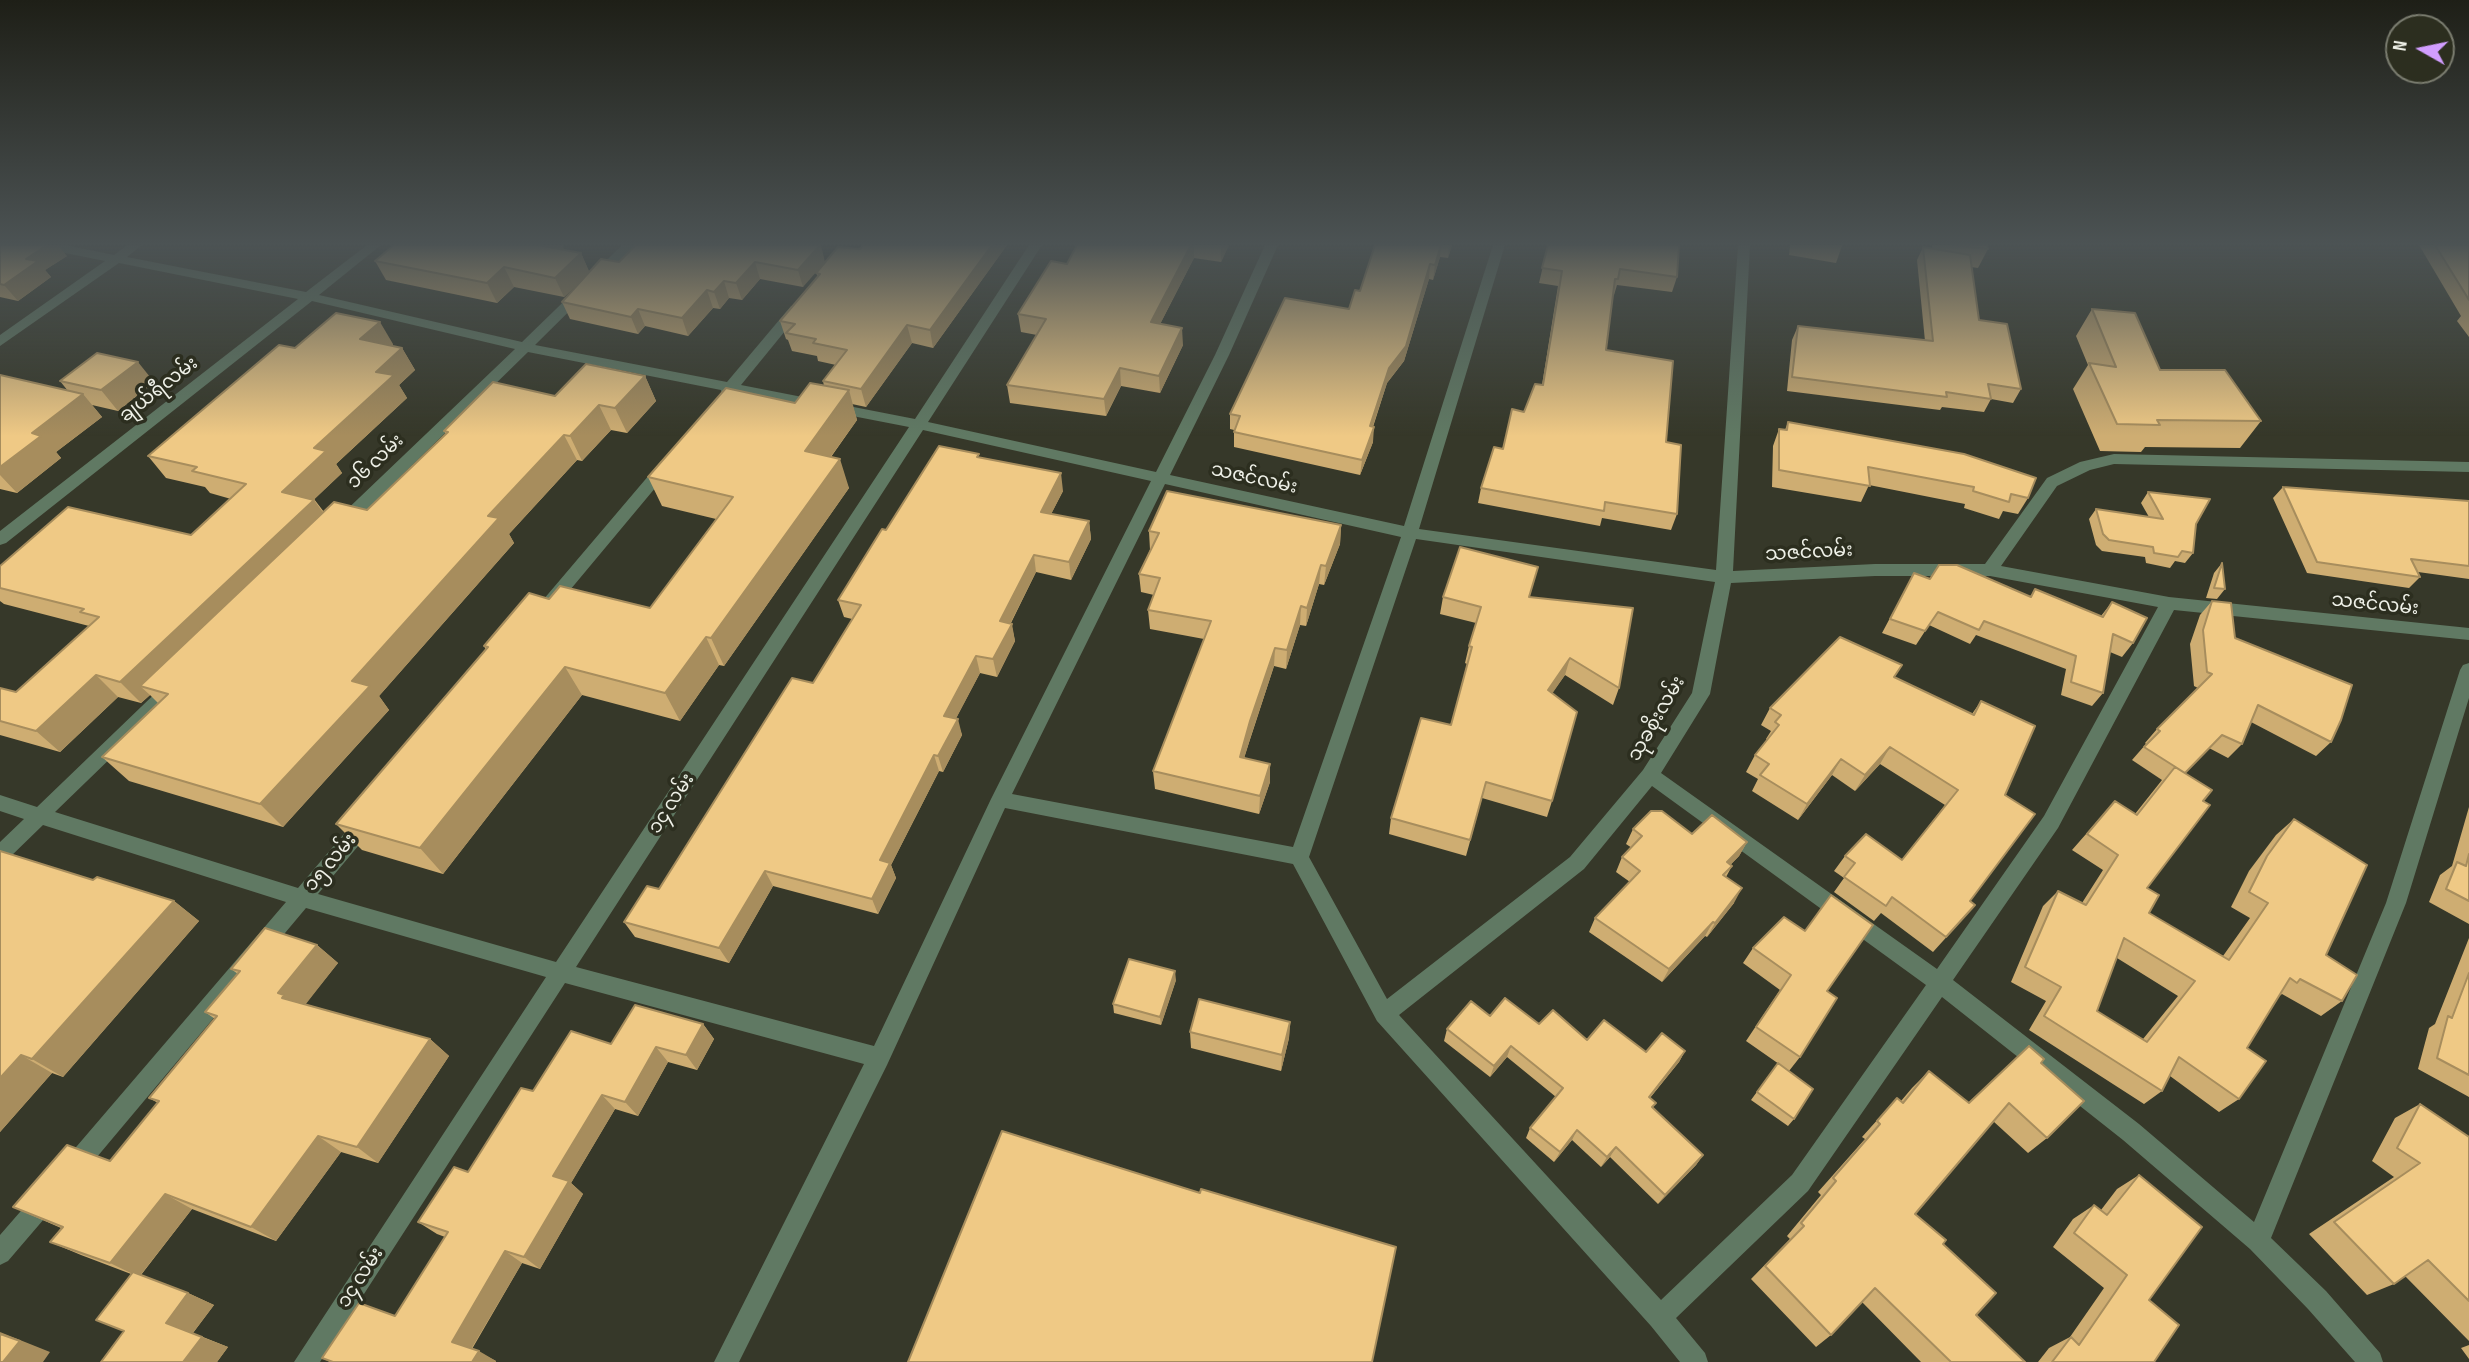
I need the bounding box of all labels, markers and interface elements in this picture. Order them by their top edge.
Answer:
north arrow [2385,14,2455,84]
text: N [2389,39,2413,53]
street label: ချယ်ရီလမ်း [115,352,203,428]
street label: ၁၆ လမ်း [343,430,409,494]
street label: သဇင်လမ်း [1209,459,1299,499]
street label: သဇင်လမ်း [1765,539,1853,567]
street label: သဇင်လမ်း [2330,589,2420,621]
street label: သုခစိုးလမ်း [1624,672,1690,766]
street label: ၁၄ လမ်း [644,770,700,838]
street label: ၁၅ လမ်း [300,829,362,897]
street label: ၁၄ လမ်း [333,1244,389,1312]

